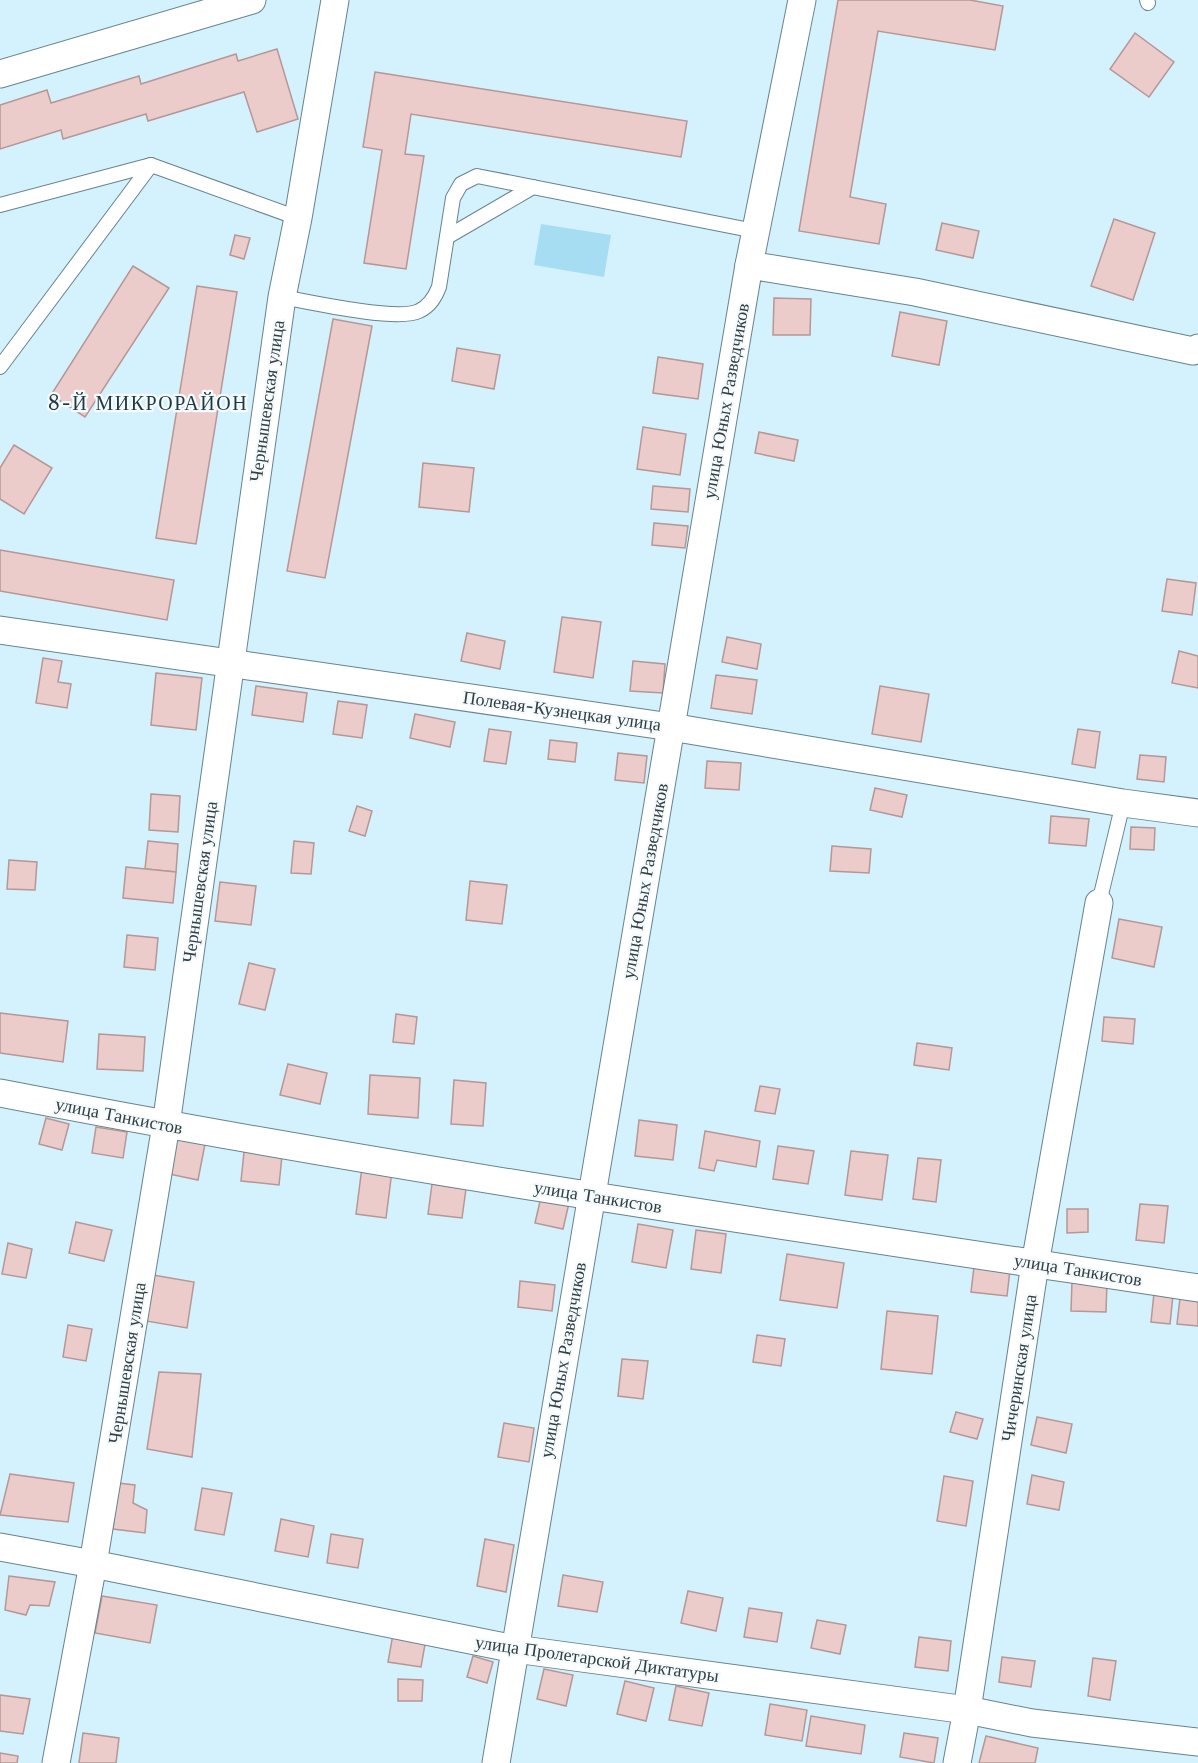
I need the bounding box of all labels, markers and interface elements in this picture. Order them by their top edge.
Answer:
street label: улица Юных Разведчиков [698,301,754,501]
street label: Чернышевская улица [245,319,289,483]
district label: 8-Й МИКРОРАЙОН [48,391,248,415]
street label: Полевая-Кузнецкая улица [461,686,663,736]
street label: улица Юных Разведчиков [617,781,673,981]
street label: Чернышевская улица [178,800,222,964]
street label: улица Танкистов [53,1093,185,1139]
street label: улица Танкистов [532,1176,664,1218]
street label: улица Танкистов [1012,1249,1144,1291]
street label: улица Юных Разведчиков [535,1260,591,1460]
street label: Чернышевская улица [103,1281,151,1445]
street label: Чичеринская улица [996,1293,1042,1443]
street label: улица Пролетарской Диктатуры [474,1631,720,1687]

